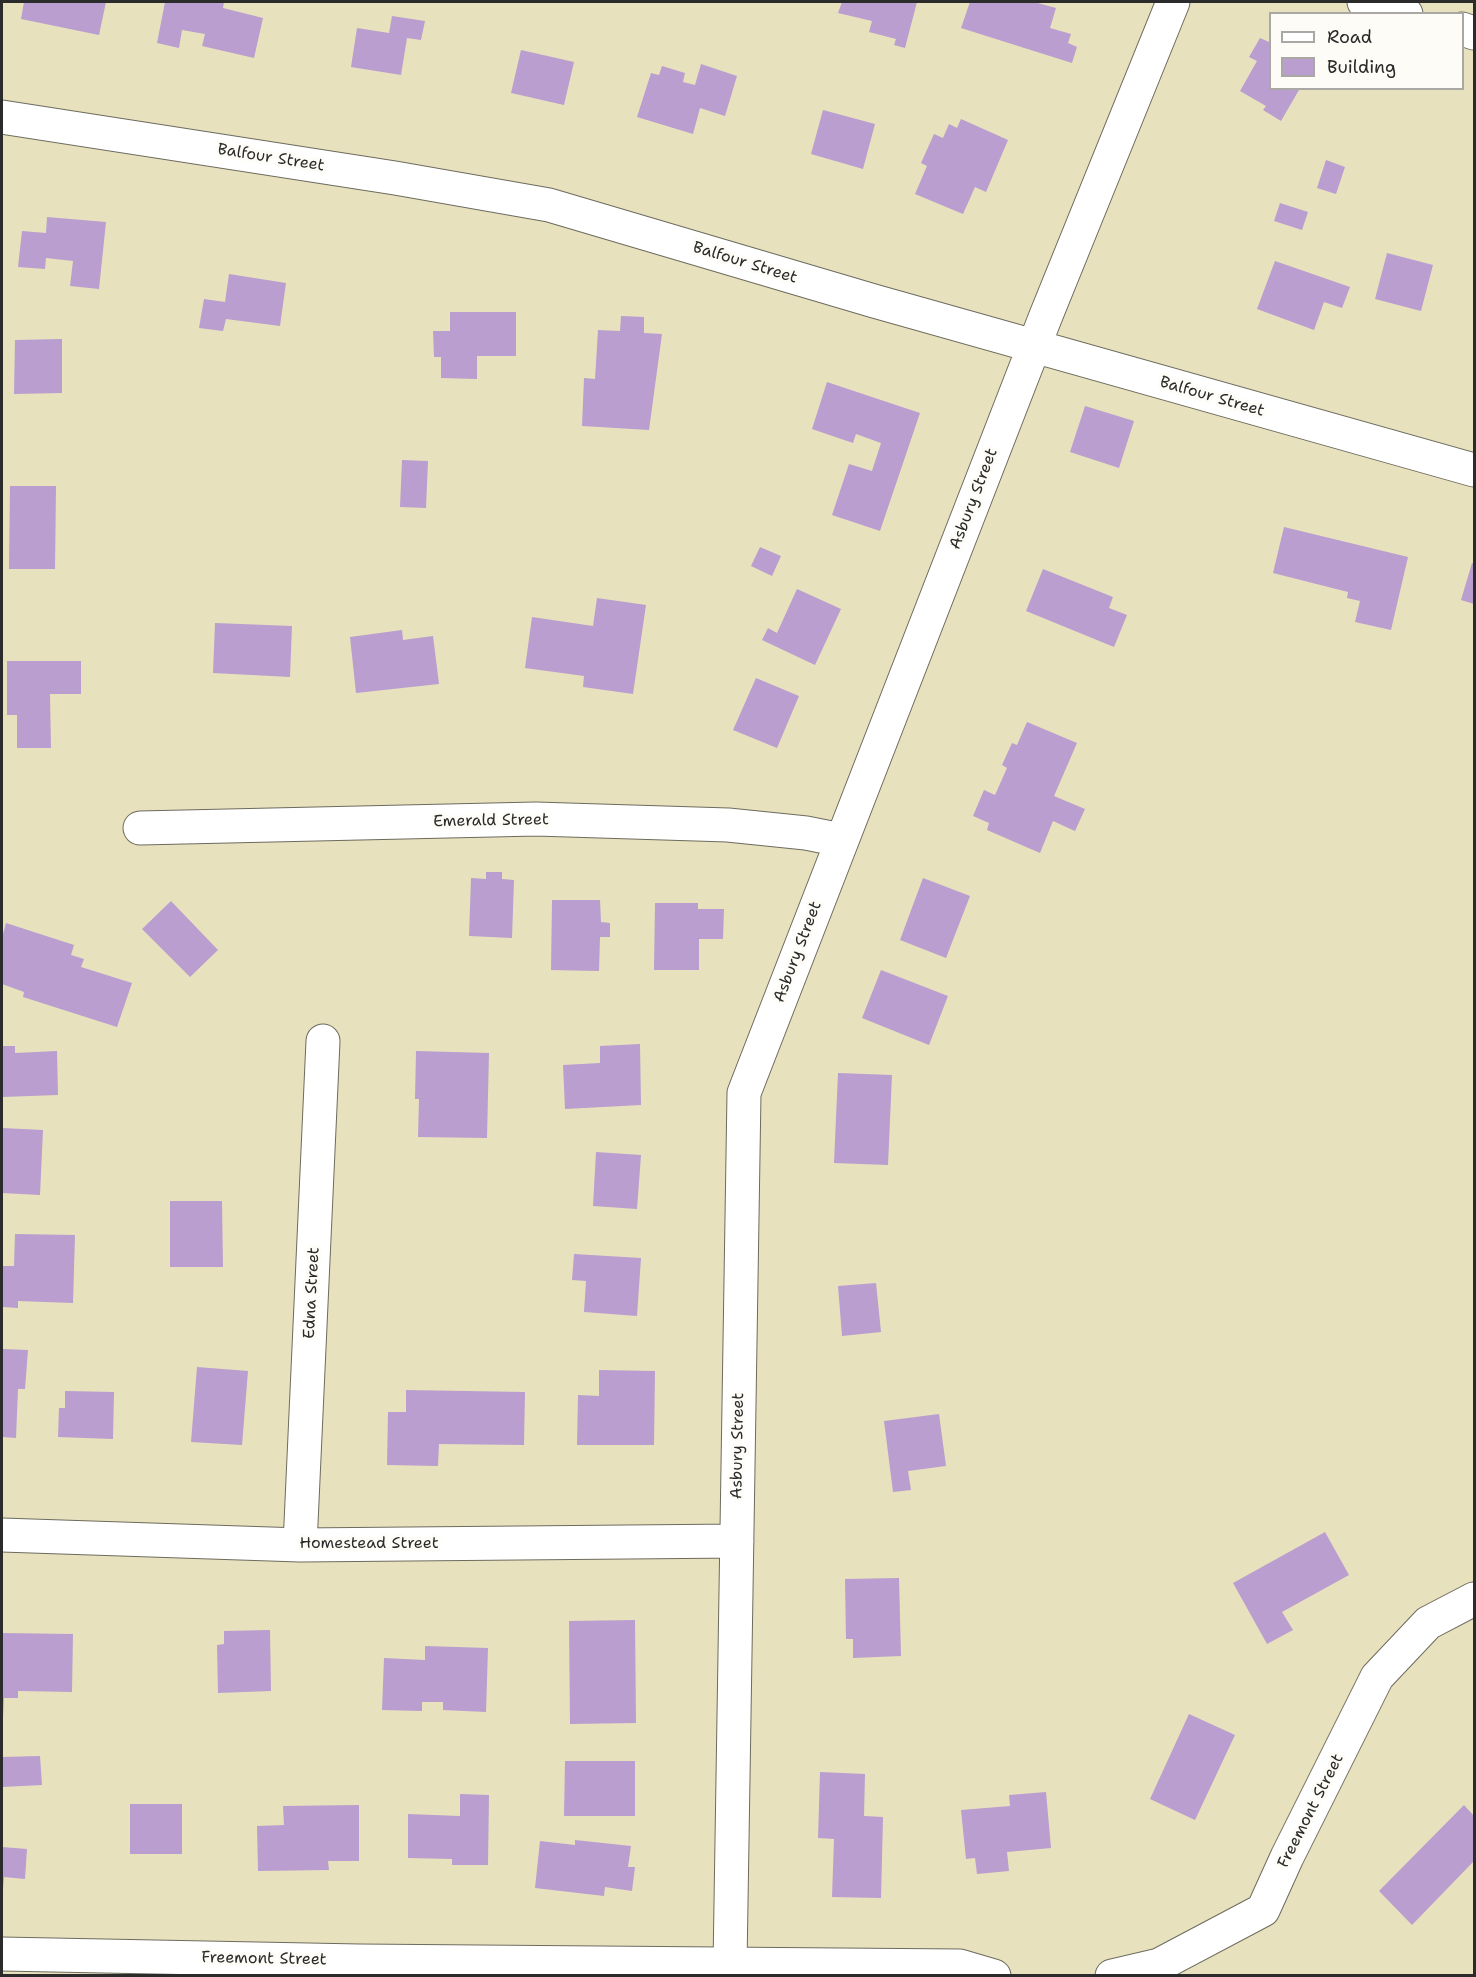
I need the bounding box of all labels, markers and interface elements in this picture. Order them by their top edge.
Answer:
legend [1269,12,1464,90]
text: Road [1327,25,1372,49]
text: Building [1327,55,1396,79]
street label: Balfour Street [216,140,326,176]
street label: Balfour Street [691,238,799,288]
street label: Balfour Street [1157,373,1267,421]
street label: Asbury Street [946,446,1002,552]
street label: Emerald Street [433,810,549,832]
street label: Asbury Street [770,899,826,1005]
street label: Edna Street [300,1247,324,1339]
street label: Asbury Street [727,1393,749,1499]
street label: Homestead Street [299,1534,439,1554]
street label: Freemont Street [1274,1751,1348,1871]
street label: Freemont Street [201,1948,327,1970]

